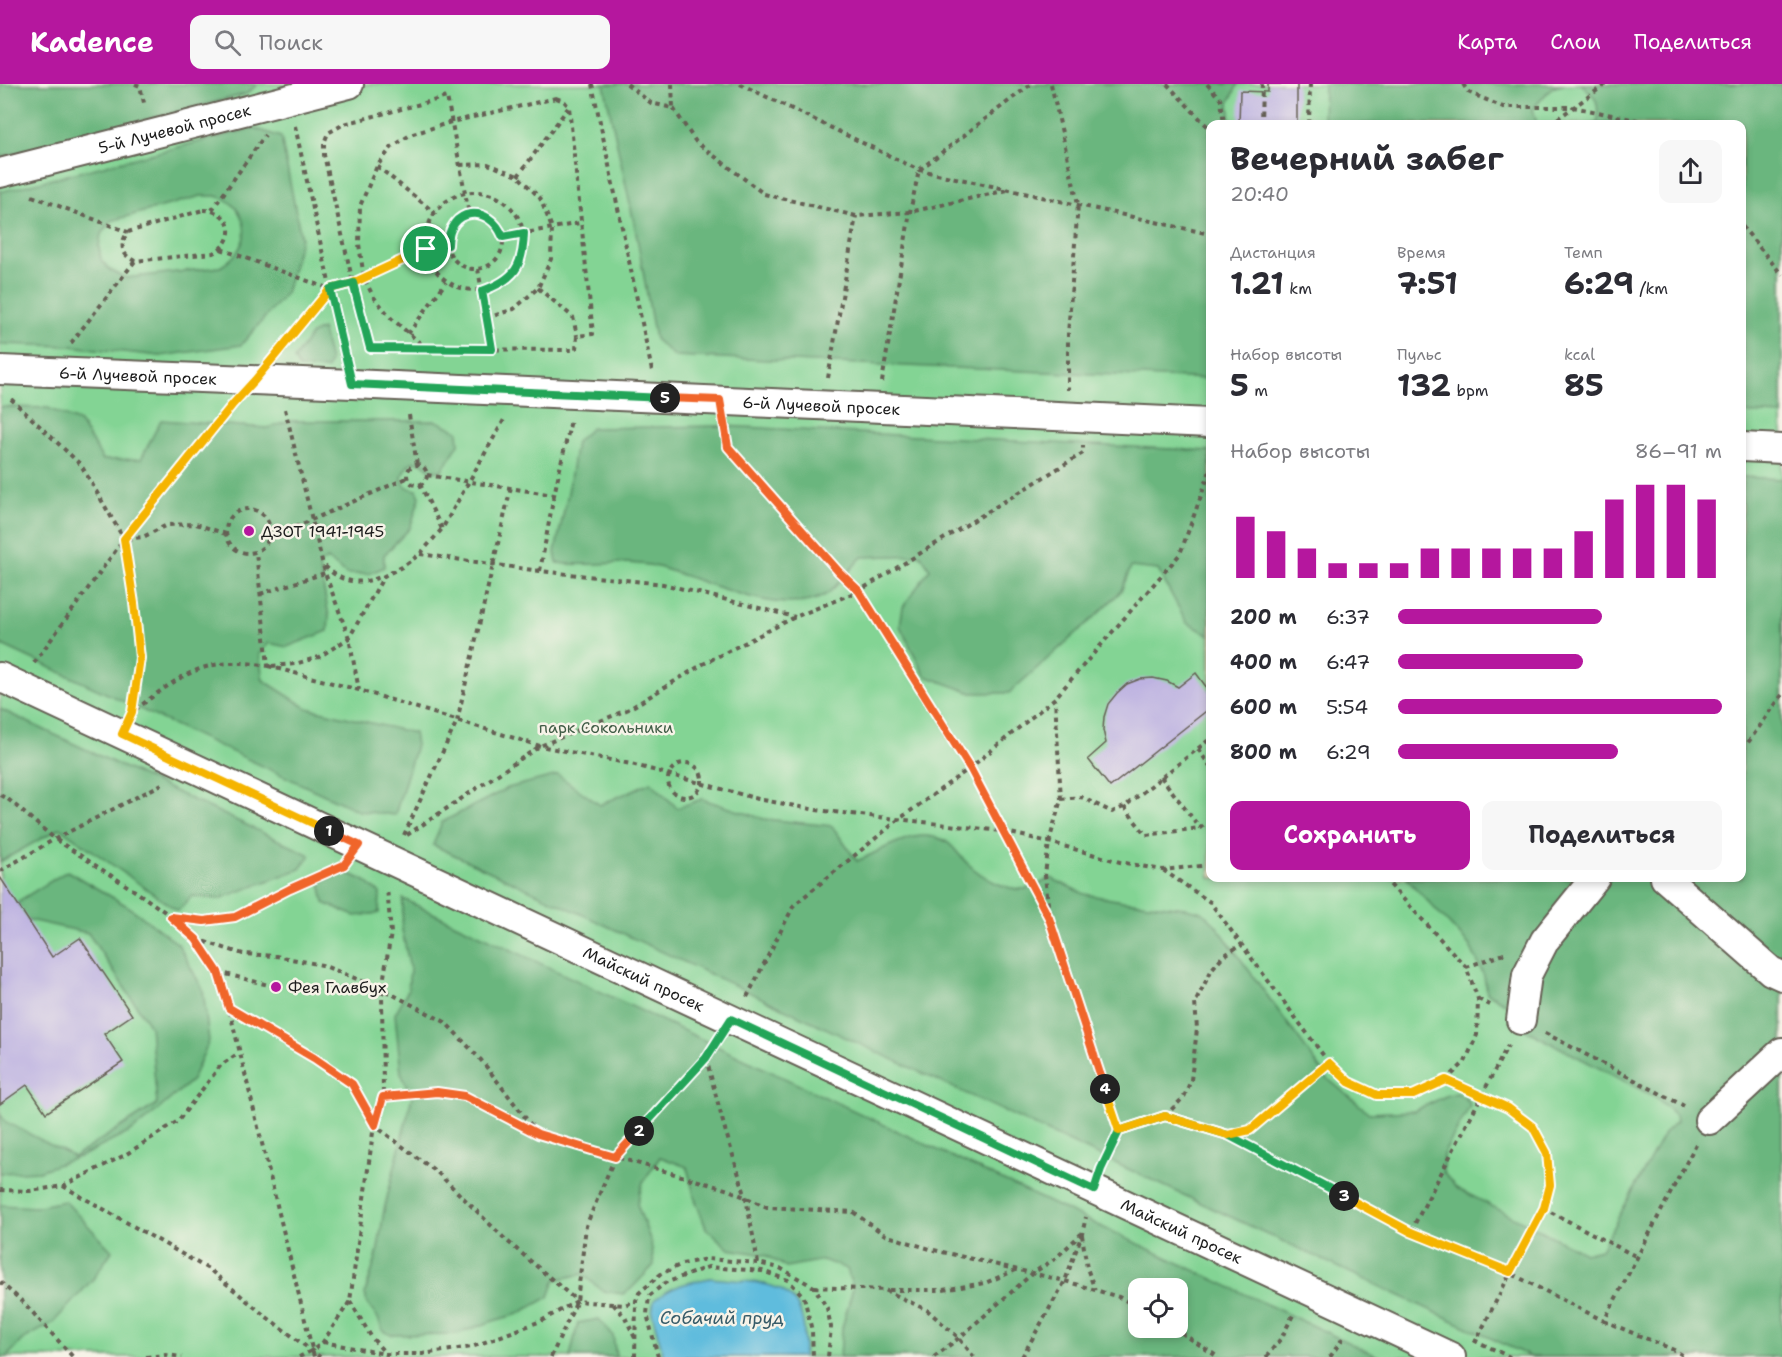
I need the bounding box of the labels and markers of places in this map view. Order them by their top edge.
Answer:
pin [400,223,451,274]
pin: 5 [650,383,680,413]
place label: ДЗОТ 1941-1945 [261,521,384,542]
marker: ДЗОТ 1941-1945 [242,524,256,538]
pin: 1 [314,816,344,846]
place label: Фея Главбух [288,977,386,998]
marker: Фея Главбух [269,980,283,994]
pin: 4 [1090,1074,1120,1104]
pin: 2 [624,1116,654,1146]
pin: 3 [1329,1181,1359,1211]

